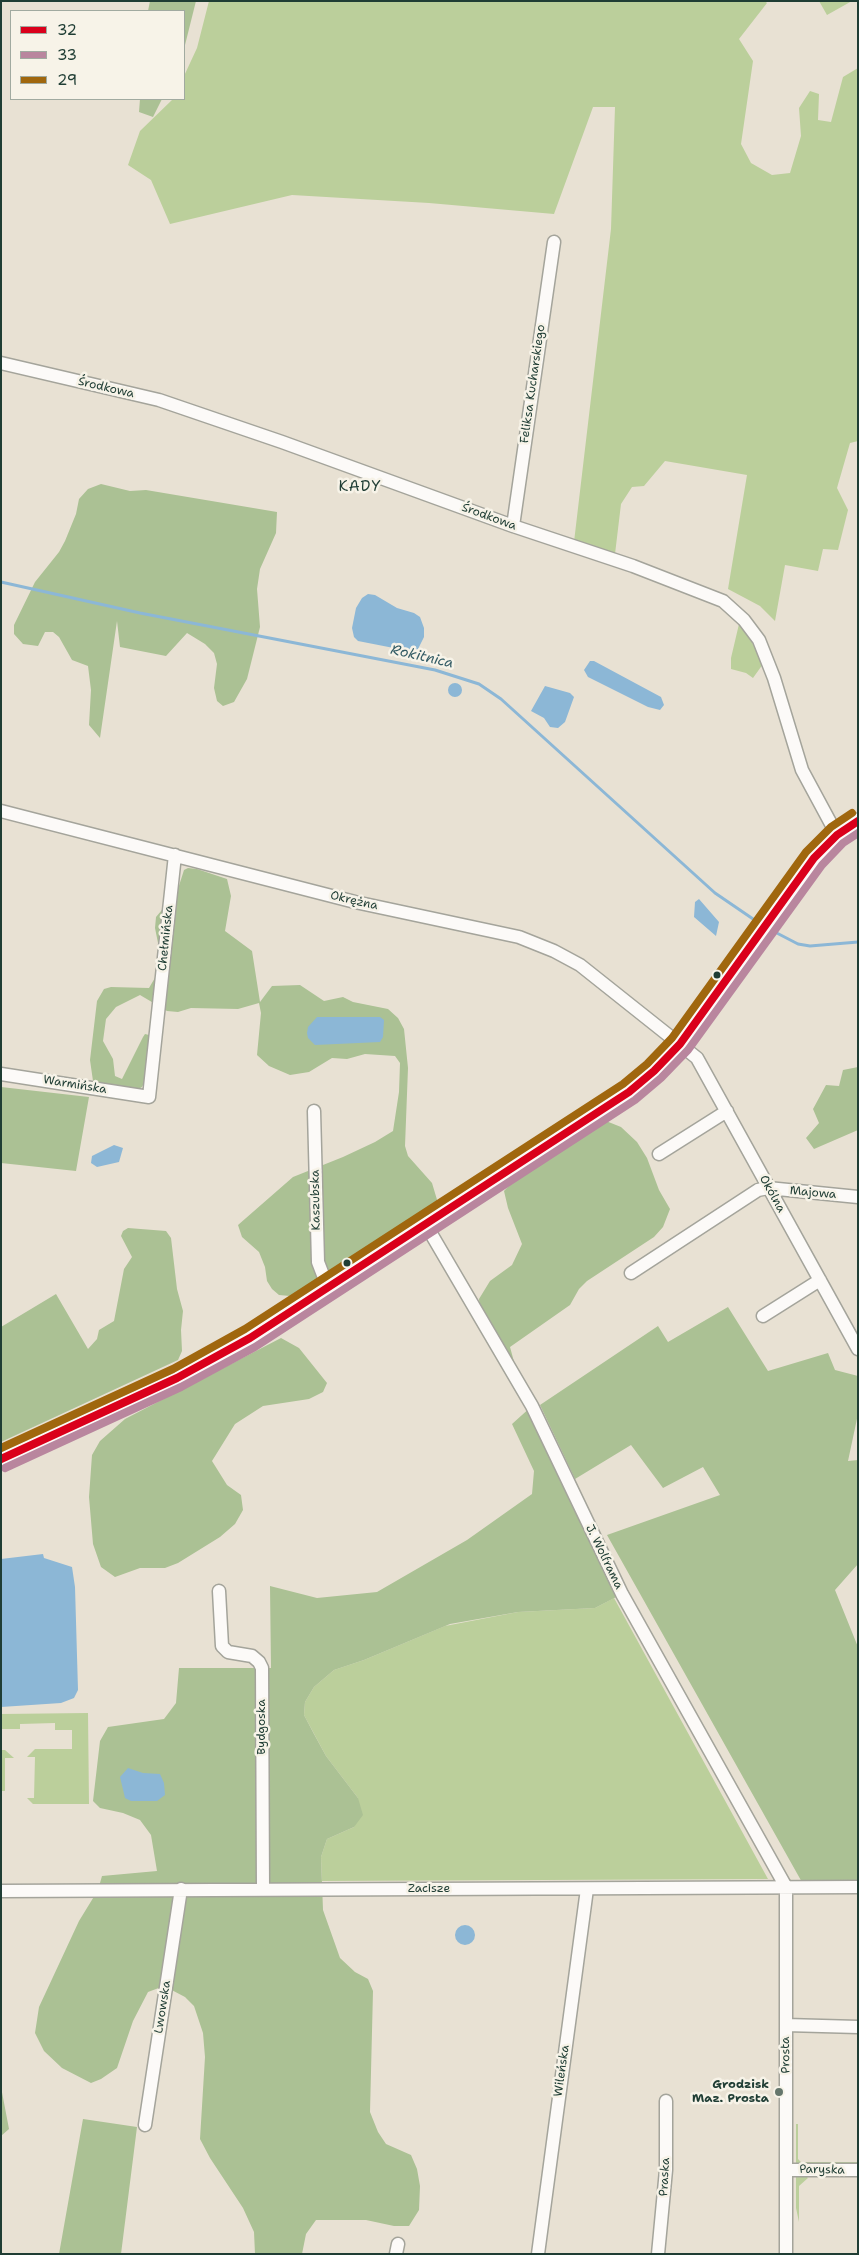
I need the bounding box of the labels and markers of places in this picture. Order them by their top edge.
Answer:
unlabelled marker [712,970,722,980]
unlabelled marker [342,1258,352,1268]
place label: Grodzisk Maz. Prosta [692,2078,769,2106]
marker: Grodzisk Maz. Prosta [773,2086,785,2098]

